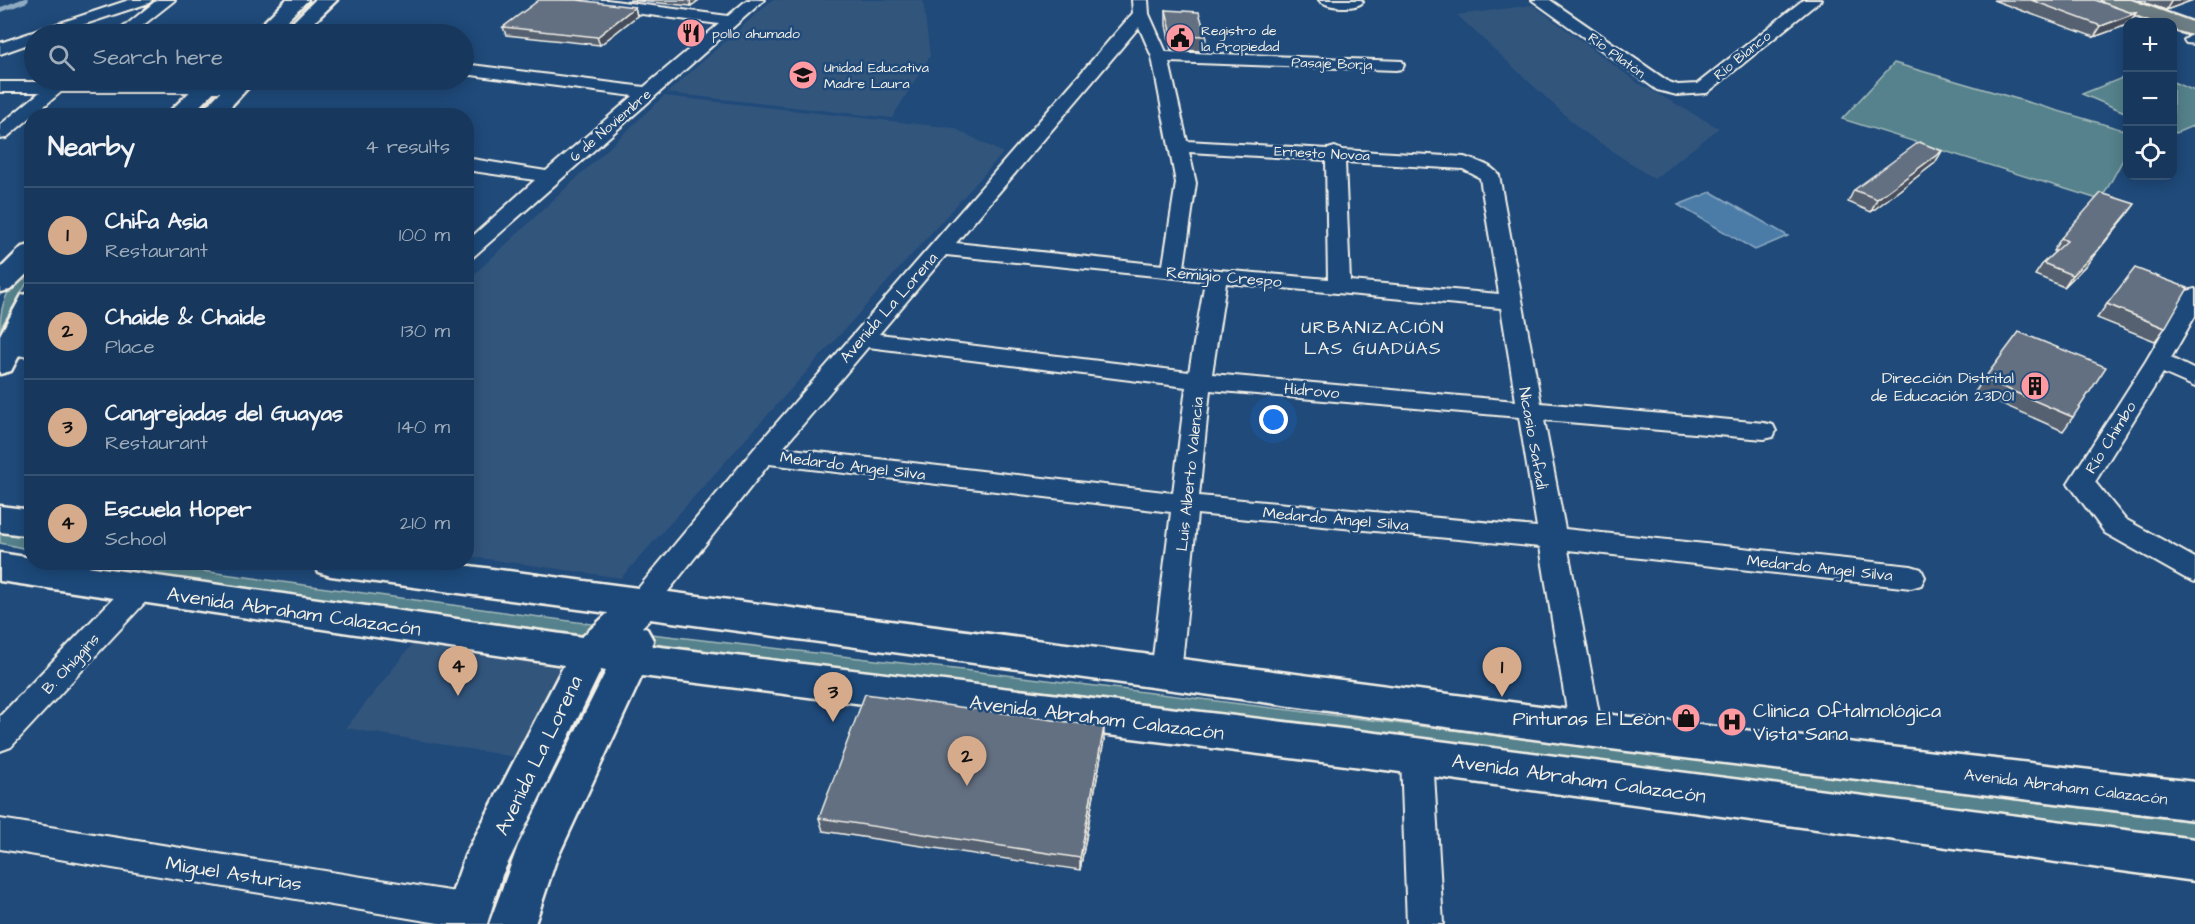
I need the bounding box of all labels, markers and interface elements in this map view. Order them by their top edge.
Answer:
restaurant icon: pollo ahumado [675,17,707,49]
map controls [2123,18,2177,180]
button: + [2123,18,2177,72]
place label: Registro de la Propiedad [1201,21,1279,57]
public building icon: Registro de la Propiedad [1164,22,1196,54]
search box [24,24,474,90]
place label: pollo ahumado [712,24,800,44]
street label: Río Blanco [1710,26,1776,85]
street label: Río Pilatón [1584,28,1649,83]
icon: search [45,41,78,74]
text: Search here [93,42,223,73]
street label: Pasaje Borja [1291,53,1373,75]
place label: Unidad Educativa Madre Laura [824,58,929,94]
school or university icon: Unidad Educativa Madre Laura [787,59,819,91]
button: − [2123,72,2177,126]
street label: 6 de Noviembre [565,84,656,167]
button: locate [2123,126,2177,180]
text: Nearby [48,129,135,165]
text: 4 results [365,133,450,161]
street label: Ernesto Novoa [1274,142,1370,166]
text: Chifa Asia [105,206,208,237]
text: 1 [66,221,69,249]
text: 100 m [399,221,450,249]
text: Restaurant [105,237,208,265]
street label: Avenida La Lorena [835,248,943,368]
street label: Remigio Crespo [1165,261,1283,294]
text: Chaide & Chaide [105,302,266,333]
district label: URBANIZACIÓN LAS GUADÚAS [1301,315,1445,361]
text: 2 [62,317,73,345]
text: 130 m [401,317,450,345]
text: Place [105,333,155,361]
place label: Dirección Distrital de Educación 23D01 [1871,367,2014,407]
building icon: Dirección Distrital de Educación 23D01 [2019,370,2051,402]
street label: Hidrovo [1283,378,1340,404]
street label: Nicasio Safadi [1513,385,1553,492]
street label: Luis Alberto Valencia [1171,396,1209,552]
street label: Río Chimbo [2080,397,2142,478]
text: Cangrejadas del Guayas [105,398,343,429]
your location [1259,405,1288,434]
text: 3 [62,413,73,441]
text: 140 m [398,413,450,441]
text: Restaurant [105,429,208,457]
street label: Medardo Angel Silva [779,446,927,487]
text: Escuela Hoper [105,494,252,525]
street label: Medardo Angel Silva [1262,502,1410,537]
text: 4 [61,509,74,537]
text: 210 m [400,509,450,537]
text: School [105,525,166,553]
street label: Medardo Angel Silva [1746,549,1894,588]
street label: Avenida Abraham Calazacón [165,580,423,644]
street label: B. Ohiggins [37,628,105,700]
pin: 4 [438,646,478,696]
pin: 1 [1482,648,1522,697]
street label: Avenida La Lorena [488,671,590,840]
pin: 3 [814,672,852,722]
street label: Avenida Abraham Calazacón [968,688,1226,747]
place label: Clìnica Oftalmológica Vista Sana [1753,697,1941,748]
shop icon: Pinturas El Leòn [1670,702,1702,734]
place label: Pinturas El Leòn [1513,705,1665,733]
hospital icon: Clìnica Oftalmológica Vista Sana [1716,706,1748,738]
pin: 2 [948,736,986,786]
street label: Avenida Abraham Calazacón [1450,747,1708,811]
street label: Avenida Abraham Calazacón [1963,764,2169,810]
street label: Miguel Asturias [164,849,304,900]

